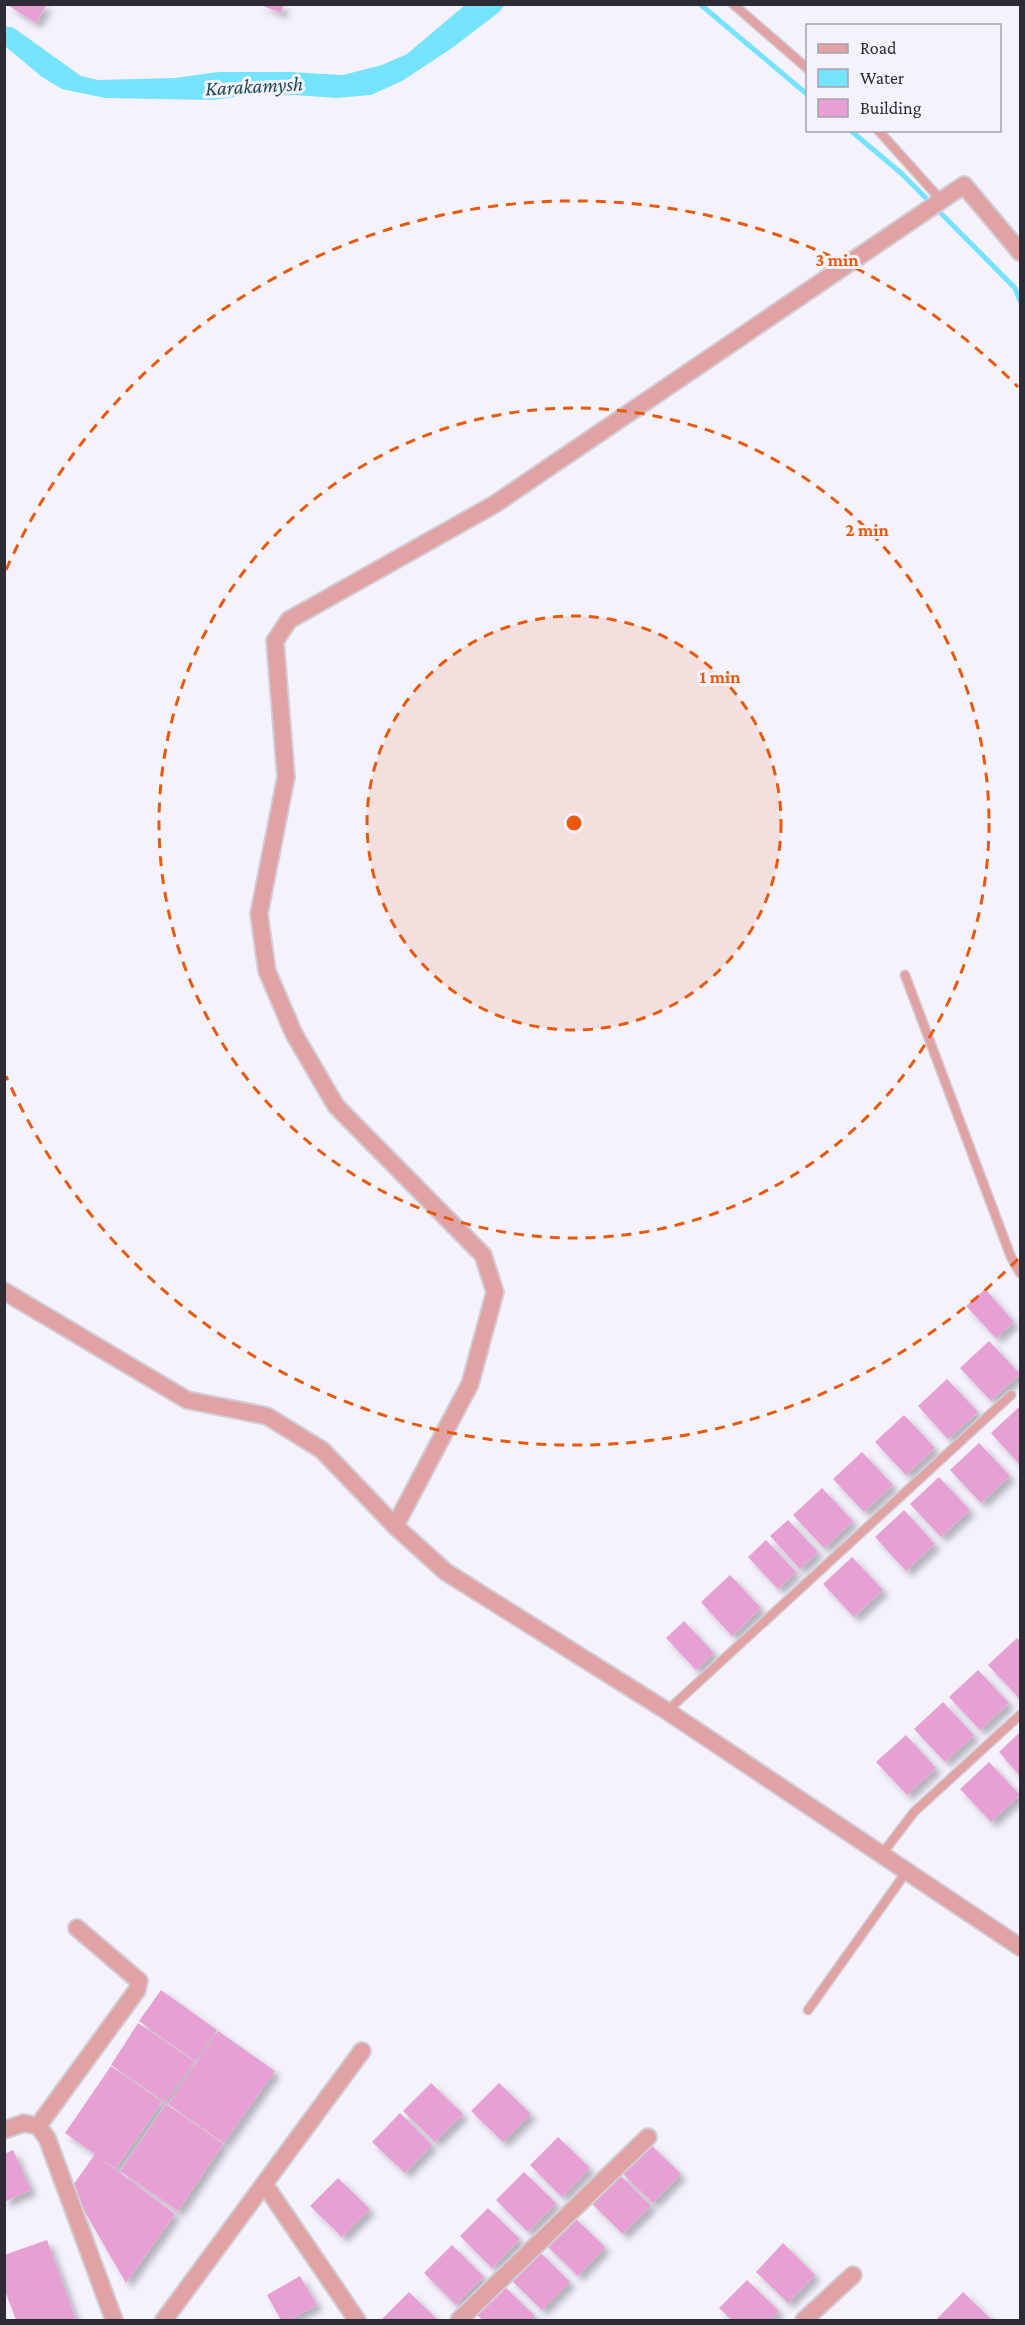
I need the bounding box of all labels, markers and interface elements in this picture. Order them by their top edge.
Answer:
legend [806,24,1001,132]
text: Road [860,38,897,58]
text: Water [860,68,905,88]
water label: Karakamysh [204,71,304,101]
text: Building [860,98,922,118]
text: 3 min [815,250,859,270]
text: 2 min [845,520,889,540]
text: 1 min [700,667,741,687]
centre of rings [564,813,584,833]

